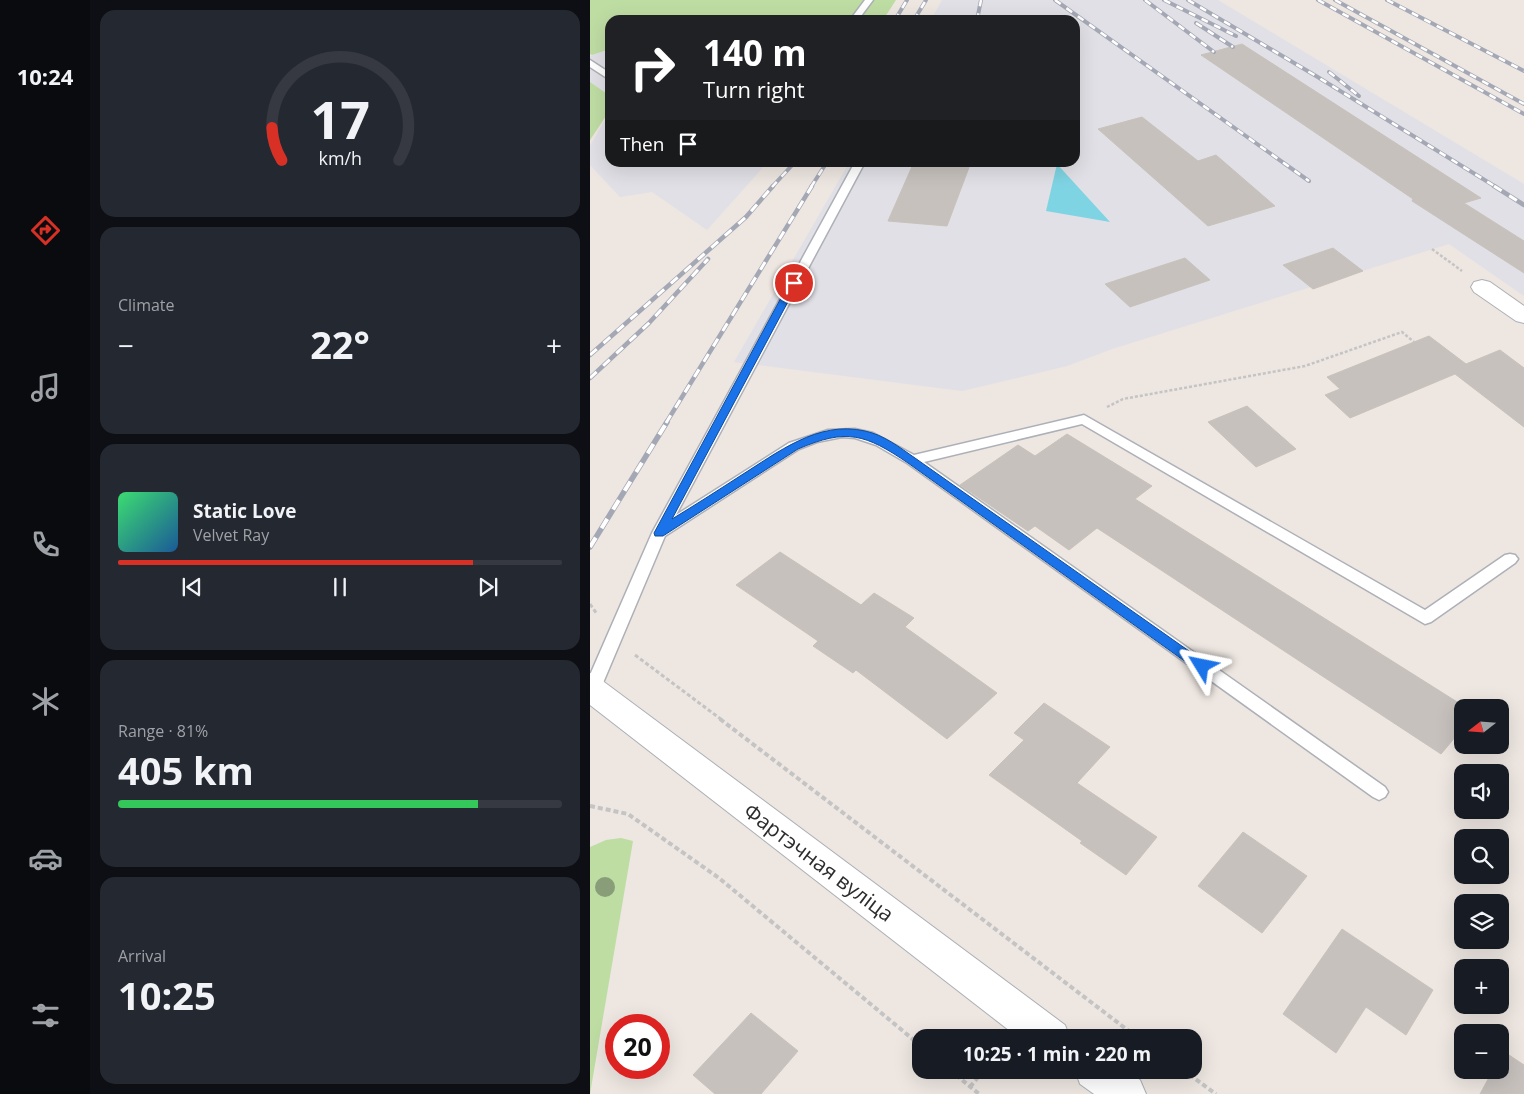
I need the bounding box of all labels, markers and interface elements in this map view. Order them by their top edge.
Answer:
text: 140 m [703,29,807,76]
icon: right [620,35,685,100]
text: 10:24 [17,61,73,91]
text: Turn right [703,74,805,104]
text: 17 [310,83,370,154]
icon: arrive [674,130,702,158]
text: Then [620,131,664,157]
text: km/h [318,146,362,170]
icon: directions [28,213,63,248]
pin [773,262,815,304]
icon: arrive [780,269,808,297]
text: Climate [118,294,175,316]
text: 22° [310,318,370,370]
text: − [118,326,134,364]
text: + [546,326,562,364]
icon: music [28,370,63,405]
text: Static Love [193,498,296,524]
text: Velvet Ray [193,524,269,546]
icon: phone [28,527,63,562]
icon: previous [178,573,206,601]
icon: pause [326,573,354,601]
icon: next [474,573,502,601]
position arrow [1175,639,1227,691]
icon: climate [28,684,63,719]
north arrow [1454,699,1509,754]
map controls [1454,699,1509,1079]
text: Range · 81% [118,720,208,742]
text: 405 km [118,744,254,796]
button: sound [1454,764,1509,819]
street label: Фартэчная вуліца [738,796,900,928]
button: search [1454,829,1509,884]
icon: car [28,841,63,876]
button: layers [1454,894,1509,949]
text: Arrival [118,945,166,967]
button: + [1454,959,1509,1014]
text: 10:25 [118,969,216,1021]
icon: filters [28,998,63,1033]
speed limit sign: 20 [605,1014,670,1079]
button: − [1454,1024,1509,1079]
text: 10:25 · 1 min · 220 m [963,1041,1151,1067]

